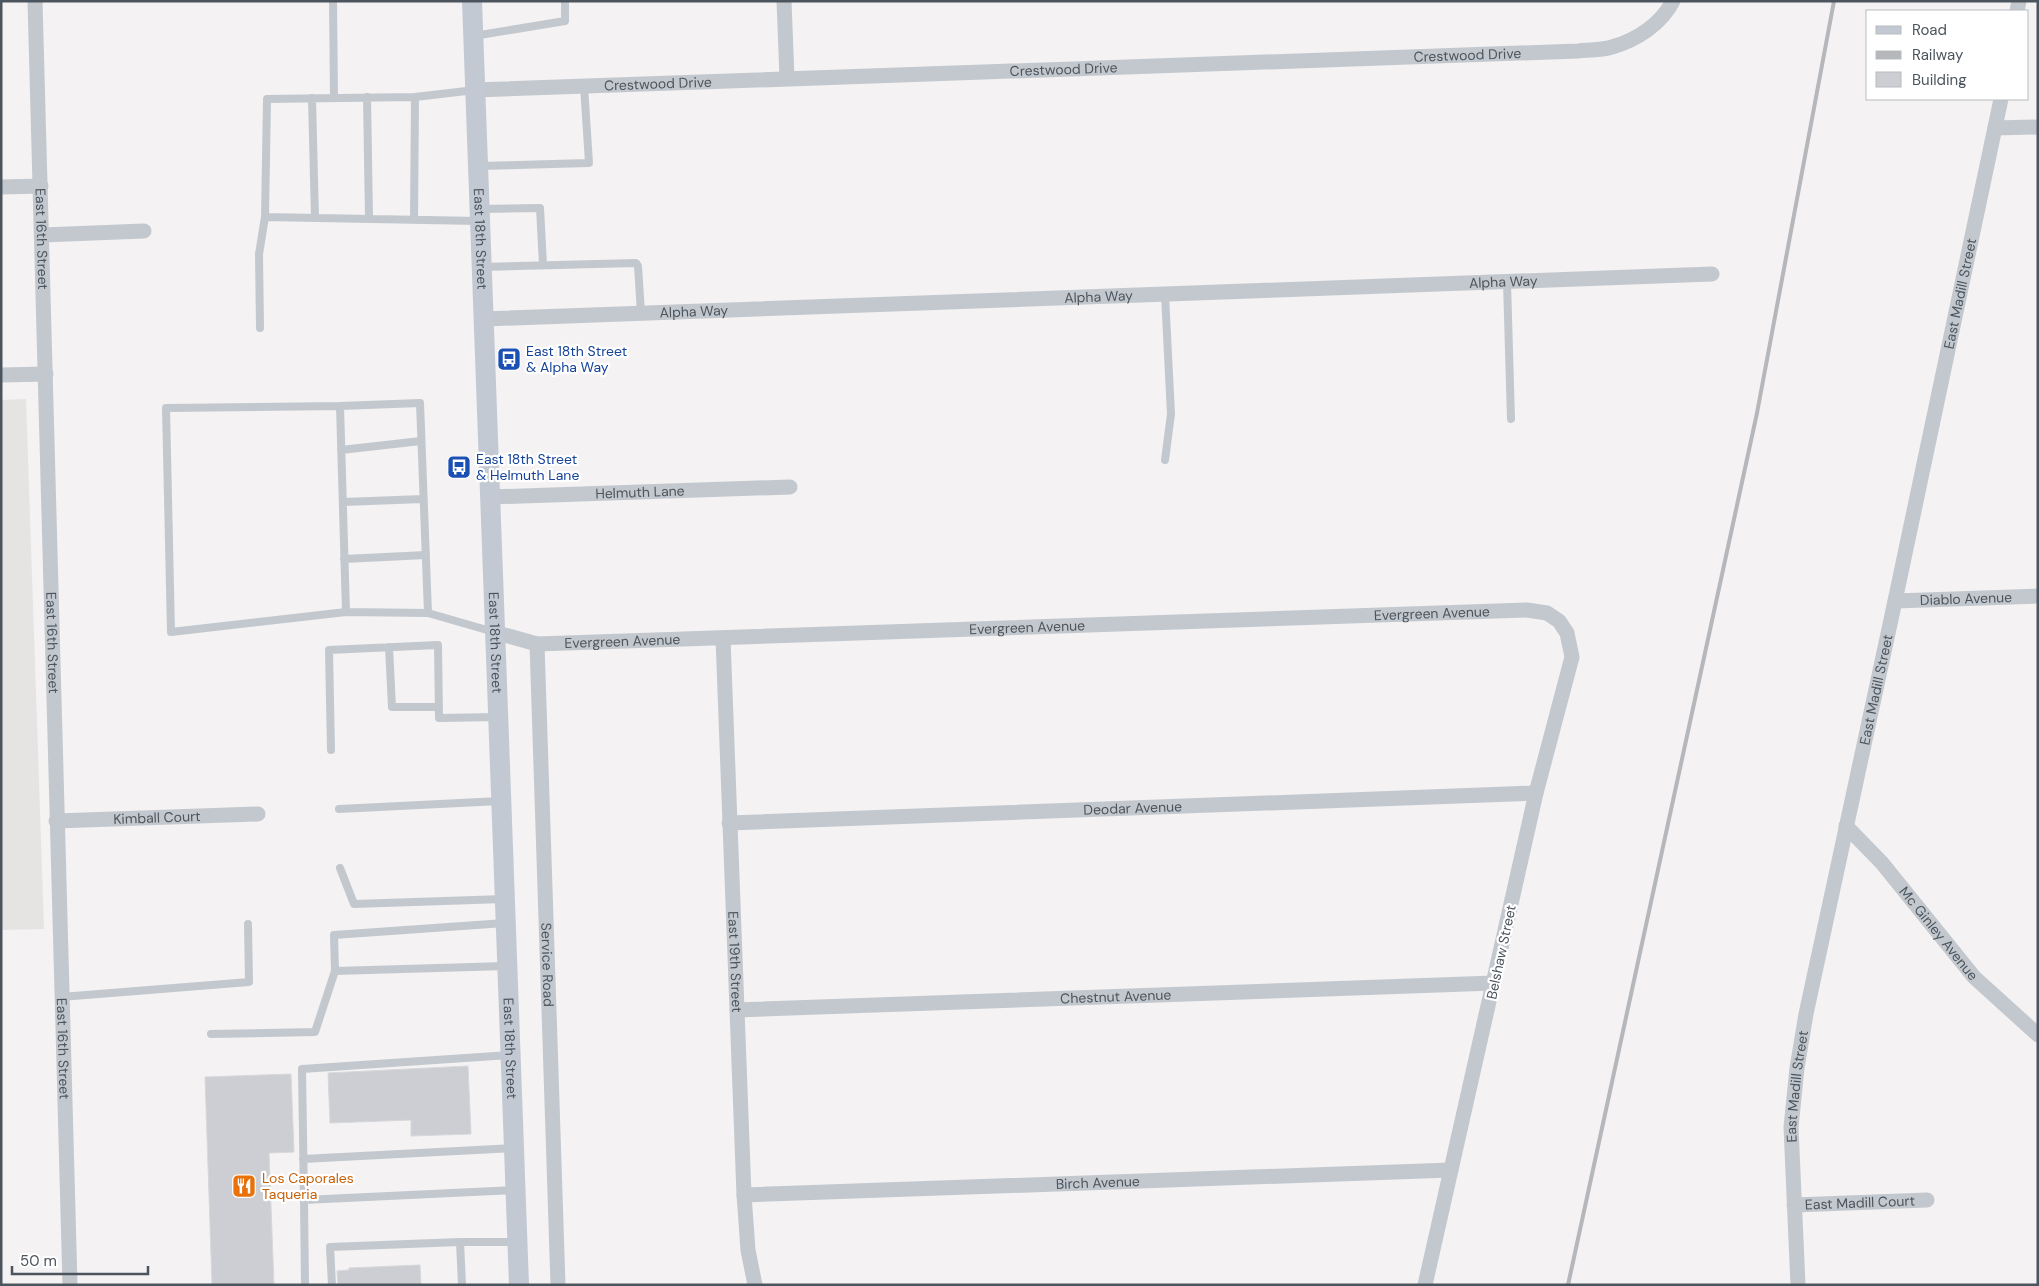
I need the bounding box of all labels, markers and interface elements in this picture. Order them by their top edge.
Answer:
legend [1866,10,2029,100]
text: Road [1912,20,1947,40]
street label: Crestwood Drive [1413,44,1522,66]
text: Railway [1912,45,1964,65]
street label: Crestwood Drive [1009,58,1118,80]
text: Building [1912,70,1967,90]
street label: Crestwood Drive [604,73,712,94]
street label: East 16th Street [31,188,52,290]
street label: East 18th Street [470,188,492,290]
street label: East Madill Street [1939,236,1980,350]
street label: Alpha Way [1469,271,1538,292]
street label: Alpha Way [1064,286,1133,307]
street label: Alpha Way [659,301,729,322]
place label: East 18th Street & Alpha Way [526,342,627,376]
bus stop icon: East 18th Street & Alpha Way [496,346,522,372]
place label: East 18th Street & Helmuth Lane [476,450,579,484]
bus stop icon: East 18th Street & Helmuth Lane [446,454,472,480]
street label: Helmuth Lane [595,482,685,502]
street label: Diablo Avenue [1920,588,2012,609]
street label: East 16th Street [42,592,63,694]
street label: East 18th Street [485,592,506,694]
street label: Evergreen Avenue [1374,602,1490,624]
street label: Evergreen Avenue [969,616,1085,638]
street label: Evergreen Avenue [564,630,681,652]
street label: East Madill Street [1855,633,1897,747]
street label: Deodar Avenue [1083,797,1182,819]
street label: Kimball Court [113,807,201,828]
street label: Mc Ginley Avenue [1895,883,1982,984]
street label: Belshaw Street [1482,903,1520,1001]
street label: East 19th Street [724,911,746,1013]
street label: Service Road [537,922,558,1007]
street label: Chestnut Avenue [1060,986,1172,1007]
street label: East 18th Street [499,997,521,1099]
street label: East 16th Street [53,998,74,1100]
street label: East Madill Street [1782,1029,1812,1143]
place label: Los Caporales Taqueria [262,1169,354,1203]
street label: Birch Avenue [1055,1172,1140,1193]
restaurant icon: Los Caporales Taqueria [231,1173,257,1199]
street label: East Madill Court [1805,1191,1915,1214]
scale bar [12,1244,149,1276]
text: 50 m [20,1251,57,1271]

